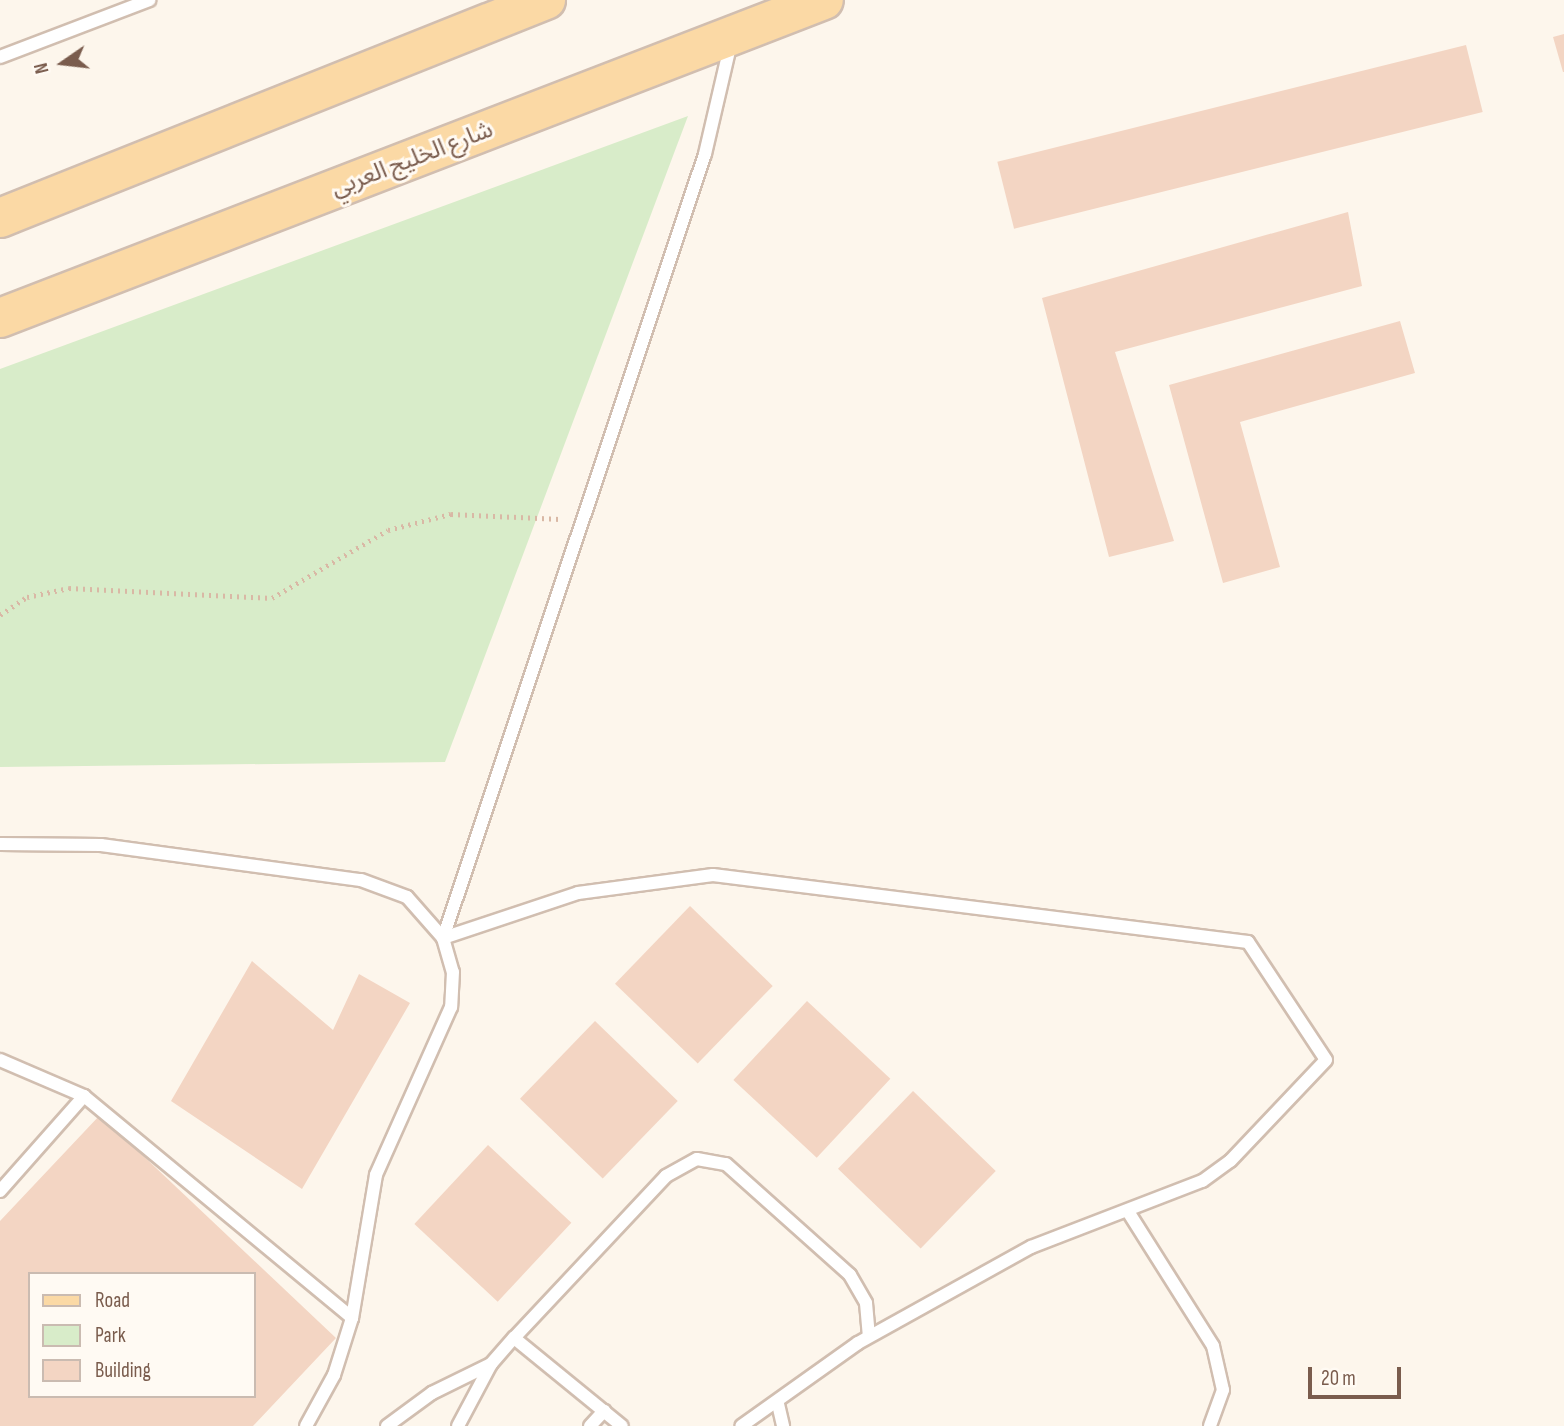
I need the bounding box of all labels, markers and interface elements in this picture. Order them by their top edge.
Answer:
north arrow [28,28,98,98]
text: N [30,60,55,76]
street label: شارع الخليج العربي [327,115,497,203]
legend [28,1272,256,1398]
text: Road [95,1288,130,1313]
text: Park [95,1323,126,1348]
scale bar [1312,1352,1405,1396]
text: Building [95,1358,151,1383]
text: 20 m [1321,1366,1356,1391]

